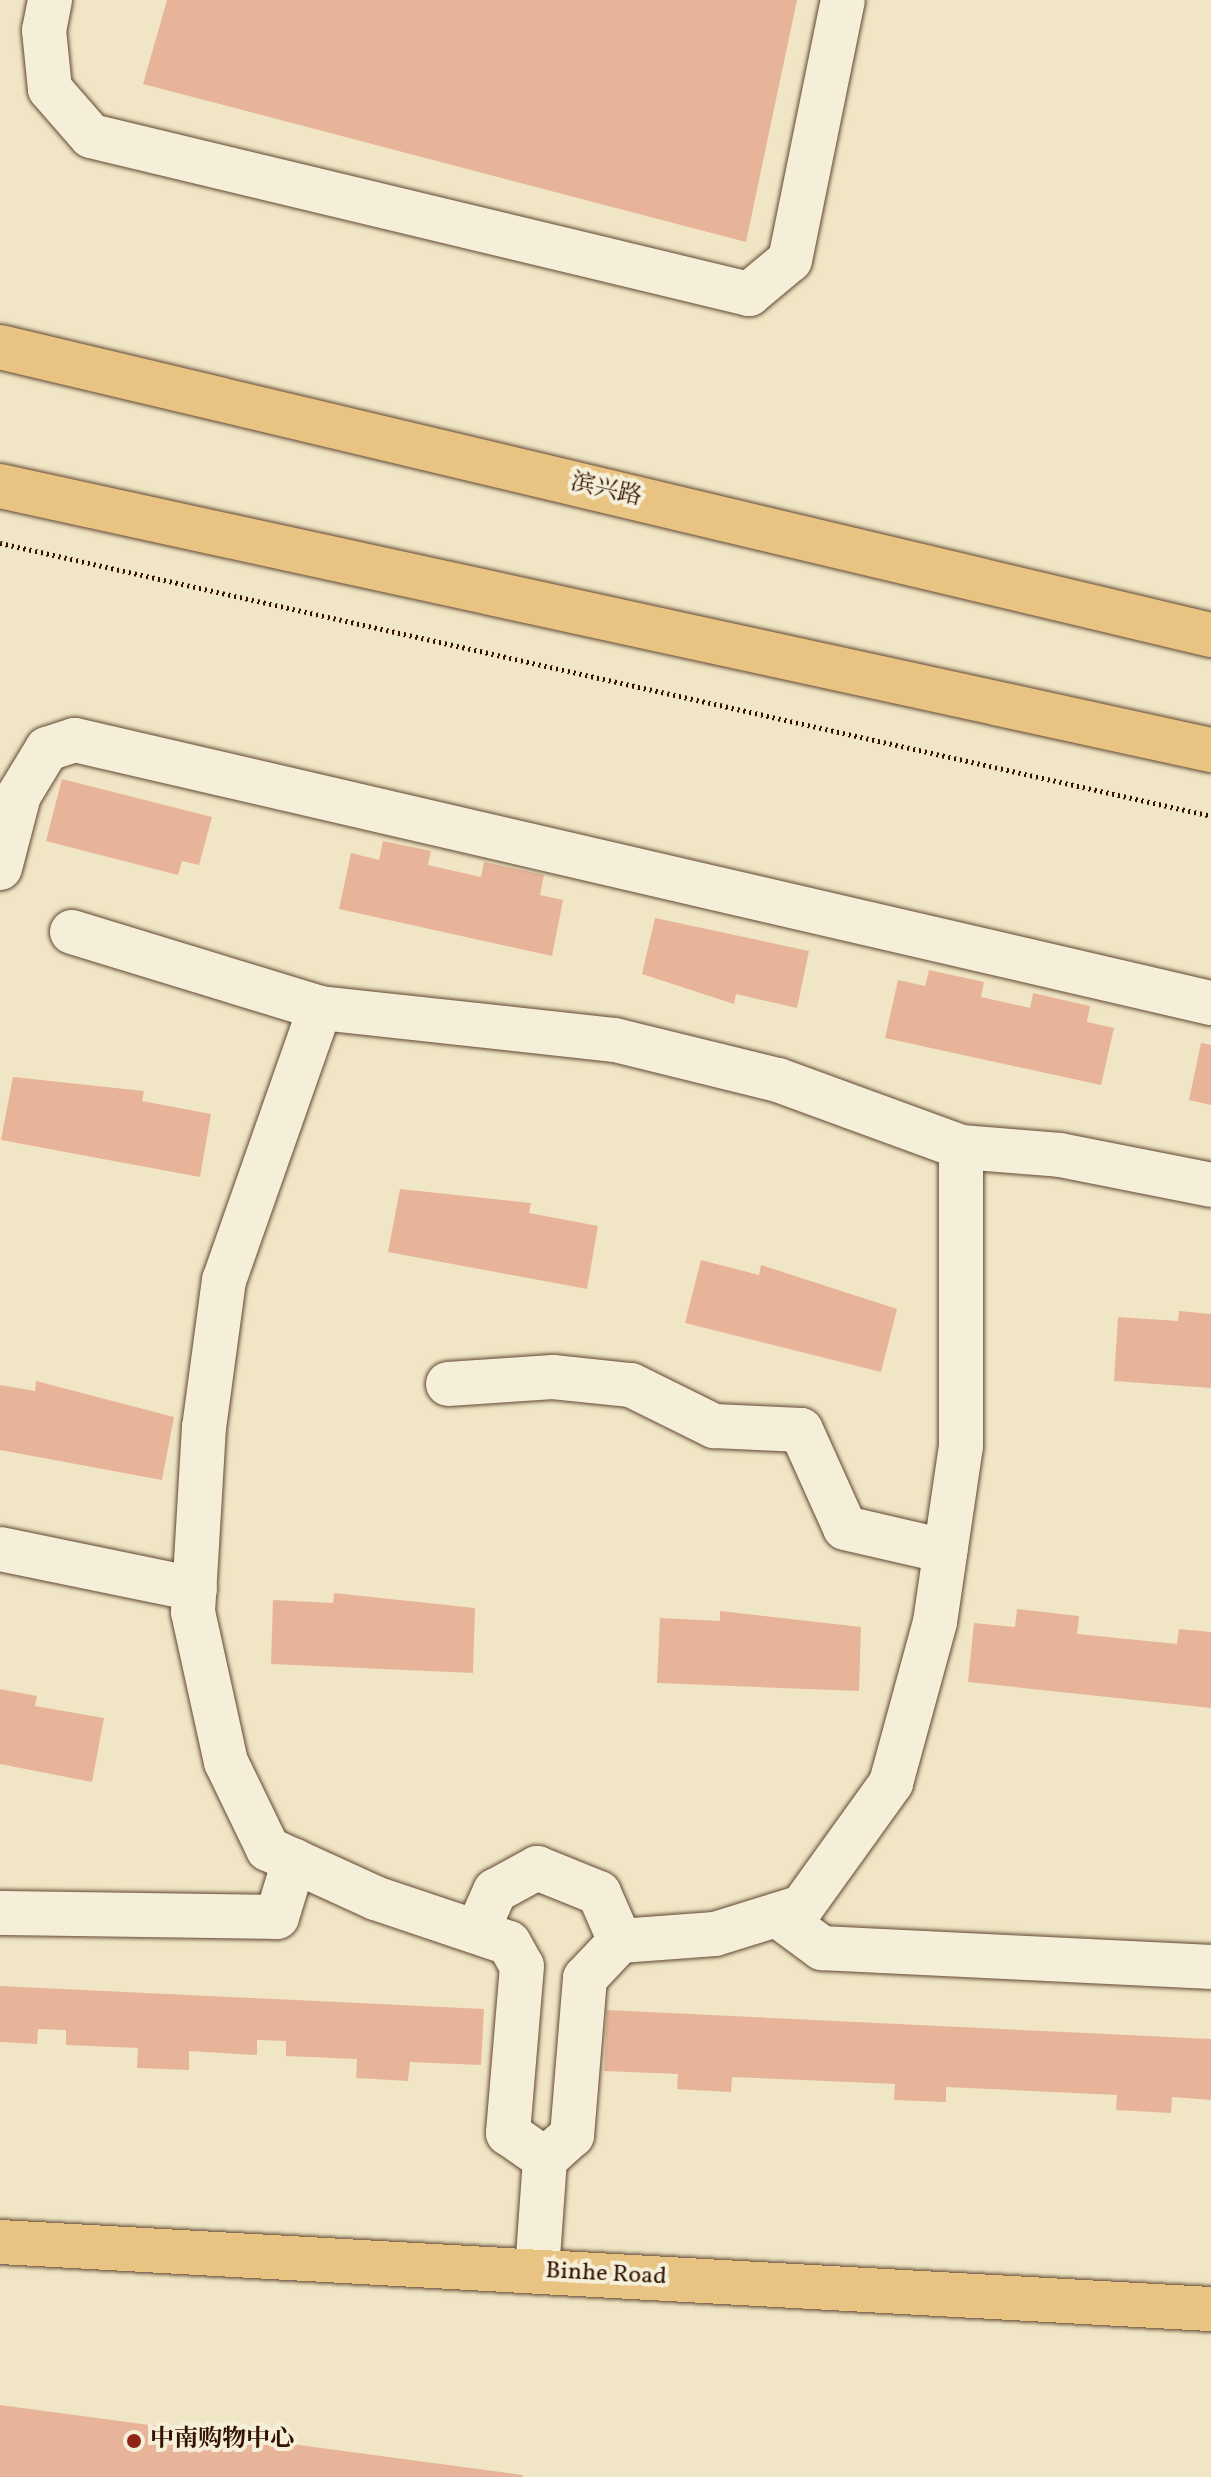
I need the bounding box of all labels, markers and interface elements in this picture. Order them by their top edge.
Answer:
street label: 滨兴路 [568,469,644,513]
street label: Binhe Road [545,2257,667,2293]
place label: 中南购物中心 [150,2427,294,2455]
marker: 中南购物中心 [125,2432,143,2450]

